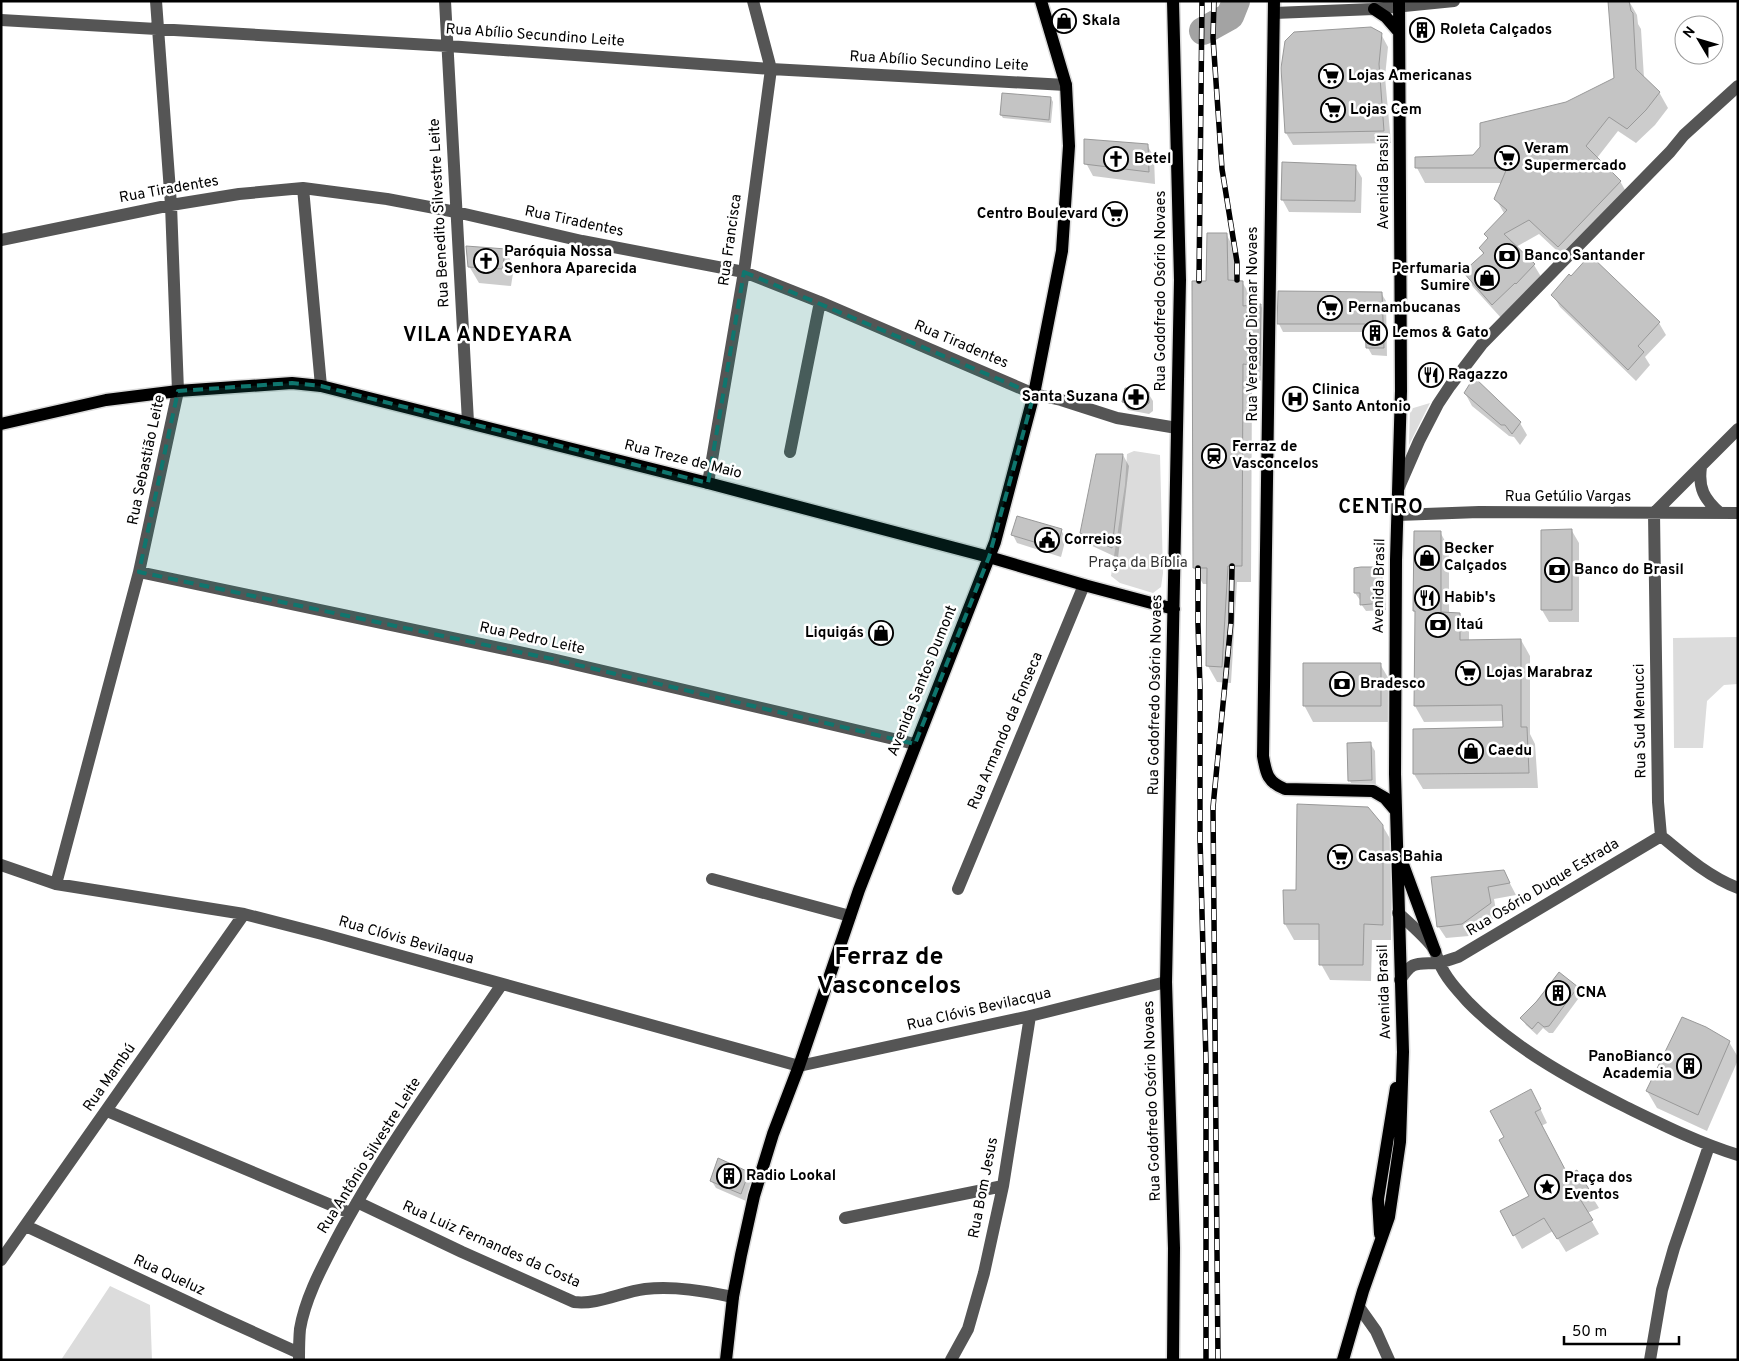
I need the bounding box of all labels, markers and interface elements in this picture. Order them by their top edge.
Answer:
shop icon: Skala [1051,8,1077,34]
place label: Skala [1082,12,1120,31]
north arrow [1674,15,1724,65]
building icon: Roleta Calçados [1409,17,1435,43]
street label: Rua Abílio Secundino Leite [445,20,625,52]
place label: Roleta Calçados [1440,21,1552,40]
text: N [1680,24,1700,42]
street label: Rua Abílio Secundino Leite [849,48,1029,76]
supermarket icon: Lojas Americanas [1318,63,1344,89]
place label: Lojas Americanas [1348,67,1472,86]
supermarket icon: Lojas Cem [1320,97,1346,123]
place label: Lojas Cem [1350,101,1422,120]
street label: Rua Benedito Silvestre Leite [426,118,454,308]
street label: Avenida Brasil [1375,134,1394,230]
place label: Veram Supermercado [1524,140,1626,176]
supermarket icon: Veram Supermercado [1494,145,1520,171]
church icon: Betel [1103,146,1129,172]
place label: Betel [1134,150,1171,169]
street label: Rua Tiradentes [118,172,220,208]
street label: Rua Godofredo Osório Novaes [1152,190,1171,392]
street label: Rua Francisca [715,193,747,287]
supermarket icon: Centro Boulevard [1102,201,1128,227]
street label: Rua Tiradentes [523,202,625,242]
place label: Centro Boulevard [977,205,1098,224]
street label: Rua Vereador Diomar Novaes [1244,226,1263,422]
place label: Paróquia Nossa Senhora Aparecida [504,243,637,279]
bank icon: Banco Santander [1494,243,1520,269]
place label: Banco Santander [1524,247,1646,266]
church icon: Paróquia Nossa Senhora Aparecida [473,248,499,274]
place label: Perfumaria Sumire [1391,260,1470,296]
shop icon: Perfumaria Sumire [1474,265,1500,291]
supermarket icon: Pernambucanas [1317,295,1343,321]
place label: Pernambucanas [1348,299,1461,318]
street label: Rua Tiradentes [911,317,1011,373]
building icon: Lemos & Gato [1362,320,1388,346]
district label: VILA ANDEYARA [403,323,573,349]
place label: Lemos & Gato [1392,324,1489,343]
restaurant icon: Ragazzo [1418,362,1444,388]
place label: Ragazzo [1448,366,1508,385]
place label: Clinica Santo Antonio [1312,381,1411,417]
pharmacy icon: Santa Suzana [1123,384,1149,410]
hospital icon: Clinica Santo Antonio [1282,386,1308,412]
place label: Santa Suzana [1022,388,1118,407]
street label: Rua Sebastião Leite [124,393,170,527]
street label: Rua Treze de Maio [622,436,744,484]
place label: Ferraz de Vasconcelos [1232,438,1319,474]
station icon: Ferraz de Vasconcelos [1201,443,1227,469]
street label: Rua Getúlio Vargas [1505,488,1631,507]
district label: CENTRO [1338,495,1424,521]
public building icon: Correios [1034,527,1060,553]
place label: Correios [1064,531,1122,550]
street label: Avenida Brasil [1370,538,1390,634]
place label: Becker Calçados [1444,540,1507,576]
shop icon: Becker Calçados [1414,545,1440,571]
park label: Praça da Bíblia [1088,554,1188,573]
bank icon: Banco do Brasil [1544,557,1570,583]
place label: Banco do Brasil [1574,561,1684,580]
restaurant icon: Habib's [1414,585,1440,611]
place label: Habib's [1444,589,1496,608]
street label: Rua Godofredo Osório Novaes [1145,594,1167,796]
street label: Avenida Santos Dumont [884,603,962,759]
bank icon: Itaú [1425,612,1451,638]
place label: Itaú [1456,616,1483,635]
street label: Rua Pedro Leite [478,619,586,659]
shop icon: Liquigás [868,620,894,646]
place label: Liquigás [805,624,864,643]
street label: Rua Armando da Fonseca [964,649,1048,813]
supermarket icon: Lojas Marabraz [1455,660,1481,686]
street label: Rua Sud Menucci [1630,663,1652,779]
place label: Lojas Marabraz [1486,664,1593,683]
bank icon: Bradesco [1329,671,1355,697]
place label: Bradesco [1360,675,1426,694]
shop icon: Caedu [1458,738,1484,764]
place label: Caedu [1488,742,1532,761]
street label: Rua Osório Duque Estrada [1463,835,1623,941]
supermarket icon: Casas Bahia [1327,844,1353,870]
place label: Casas Bahia [1358,848,1443,867]
street label: Rua Clóvis Bevilaqua [336,913,476,969]
district label: Ferraz de Vasconcelos [817,942,961,1003]
street label: Avenida Brasil [1374,944,1396,1040]
building icon: CNA [1545,980,1571,1006]
street label: Rua Clóvis Bevilacqua [905,984,1053,1036]
place label: CNA [1576,984,1607,1003]
street label: Rua Godofredo Osório Novaes [1140,1000,1166,1202]
street label: Rua Mambú [80,1040,140,1116]
place label: PanoBianco Academia [1588,1048,1672,1084]
building icon: PanoBianco Academia [1676,1053,1702,1079]
street label: Rua Antônio Silvestre Leite [314,1074,426,1238]
street label: Rua Bom Jesus [965,1136,1003,1240]
building icon: Radio Lookal [716,1163,742,1189]
place label: Radio Lookal [746,1167,836,1186]
place label: Praça dos Eventos [1564,1169,1633,1205]
place icon: Praça dos Eventos [1534,1174,1560,1200]
street label: Rua Luiz Fernandes da Costa [399,1197,583,1293]
street label: Rua Queluz [130,1251,208,1301]
scale bar [1564,1314,1679,1346]
text: 50 m [1572,1323,1607,1342]

